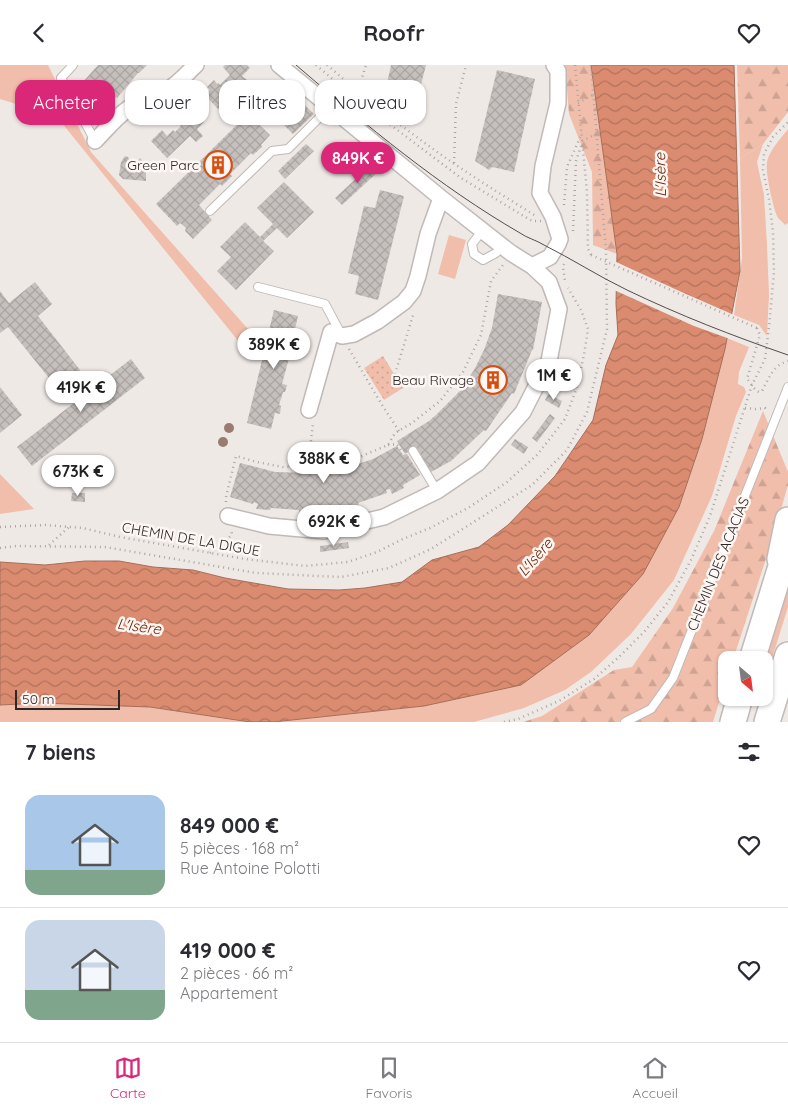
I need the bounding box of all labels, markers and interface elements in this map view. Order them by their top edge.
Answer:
icon: back [25,19,53,47]
text: Roofr [363,19,425,47]
icon: heart [735,19,763,47]
chip: Acheter [15,80,115,125]
chip: Louer [125,80,209,125]
chip: Filtres [219,80,305,125]
chip: Nouveau [315,80,426,125]
pin: 849K € [317,141,399,184]
text: 849K € [332,148,384,168]
building icon: Green Parc [203,150,233,180]
water label: L'Isère [650,152,670,197]
place label: Green Parc [127,156,199,174]
pin: 389K € [233,327,315,370]
text: 389K € [248,334,300,354]
pin: 1M € [524,359,584,401]
building icon: Beau Rivage [478,365,508,395]
text: 1M € [537,365,571,385]
pin: 419K € [40,371,122,413]
place label: Beau Rivage [392,371,474,389]
text: 419K € [56,377,106,397]
pin: 388K € [283,441,365,484]
text: 388K € [298,448,350,468]
pin: 673K € [37,455,119,497]
text: 673K € [52,461,104,481]
street label: CHEMIN DES ACACIAS [683,494,753,634]
pin: 692K € [293,505,375,547]
text: 692K € [308,511,360,531]
street label: CHEMIN DE LA DIGUE [121,518,261,560]
water label: L'Isère [513,534,557,580]
water label: L'Isère [116,614,163,639]
north arrow [718,651,772,706]
map controls [718,651,773,706]
scale bar [15,687,120,710]
text: 50 m [22,690,55,708]
icon: filters [735,738,763,766]
text: 7 biens [25,739,96,765]
text: 849 000 € [180,812,279,838]
icon: home [65,815,125,875]
icon: heart [735,831,763,859]
text: 5 pièces · 168 m² [180,838,299,858]
text: Rue Antoine Polotti [180,858,320,878]
text: 419 000 € [180,937,275,963]
icon: home [65,940,125,1000]
icon: heart [735,956,763,984]
text: 2 pièces · 66 m² [180,963,293,983]
text: Appartement [180,983,278,1003]
tab: Carte [110,1054,146,1102]
tab: Favoris [366,1054,412,1102]
tab: Accueil [632,1054,678,1102]

